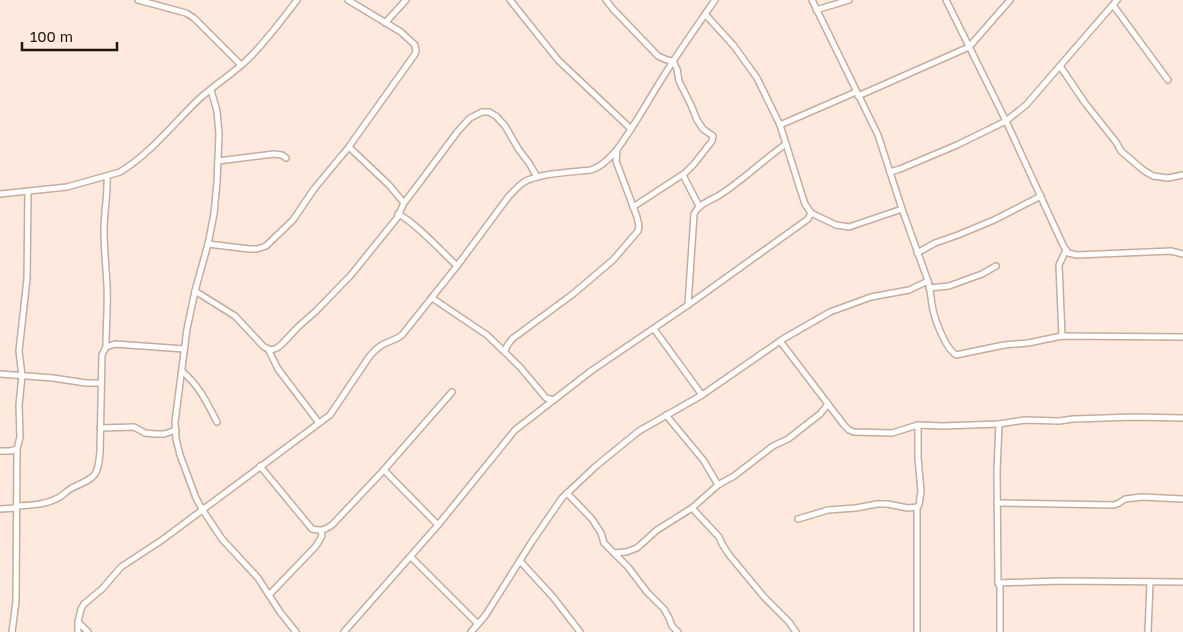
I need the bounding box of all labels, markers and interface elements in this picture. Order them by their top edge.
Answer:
scale bar [22,20,118,52]
text: 100 m [30,27,73,45]

